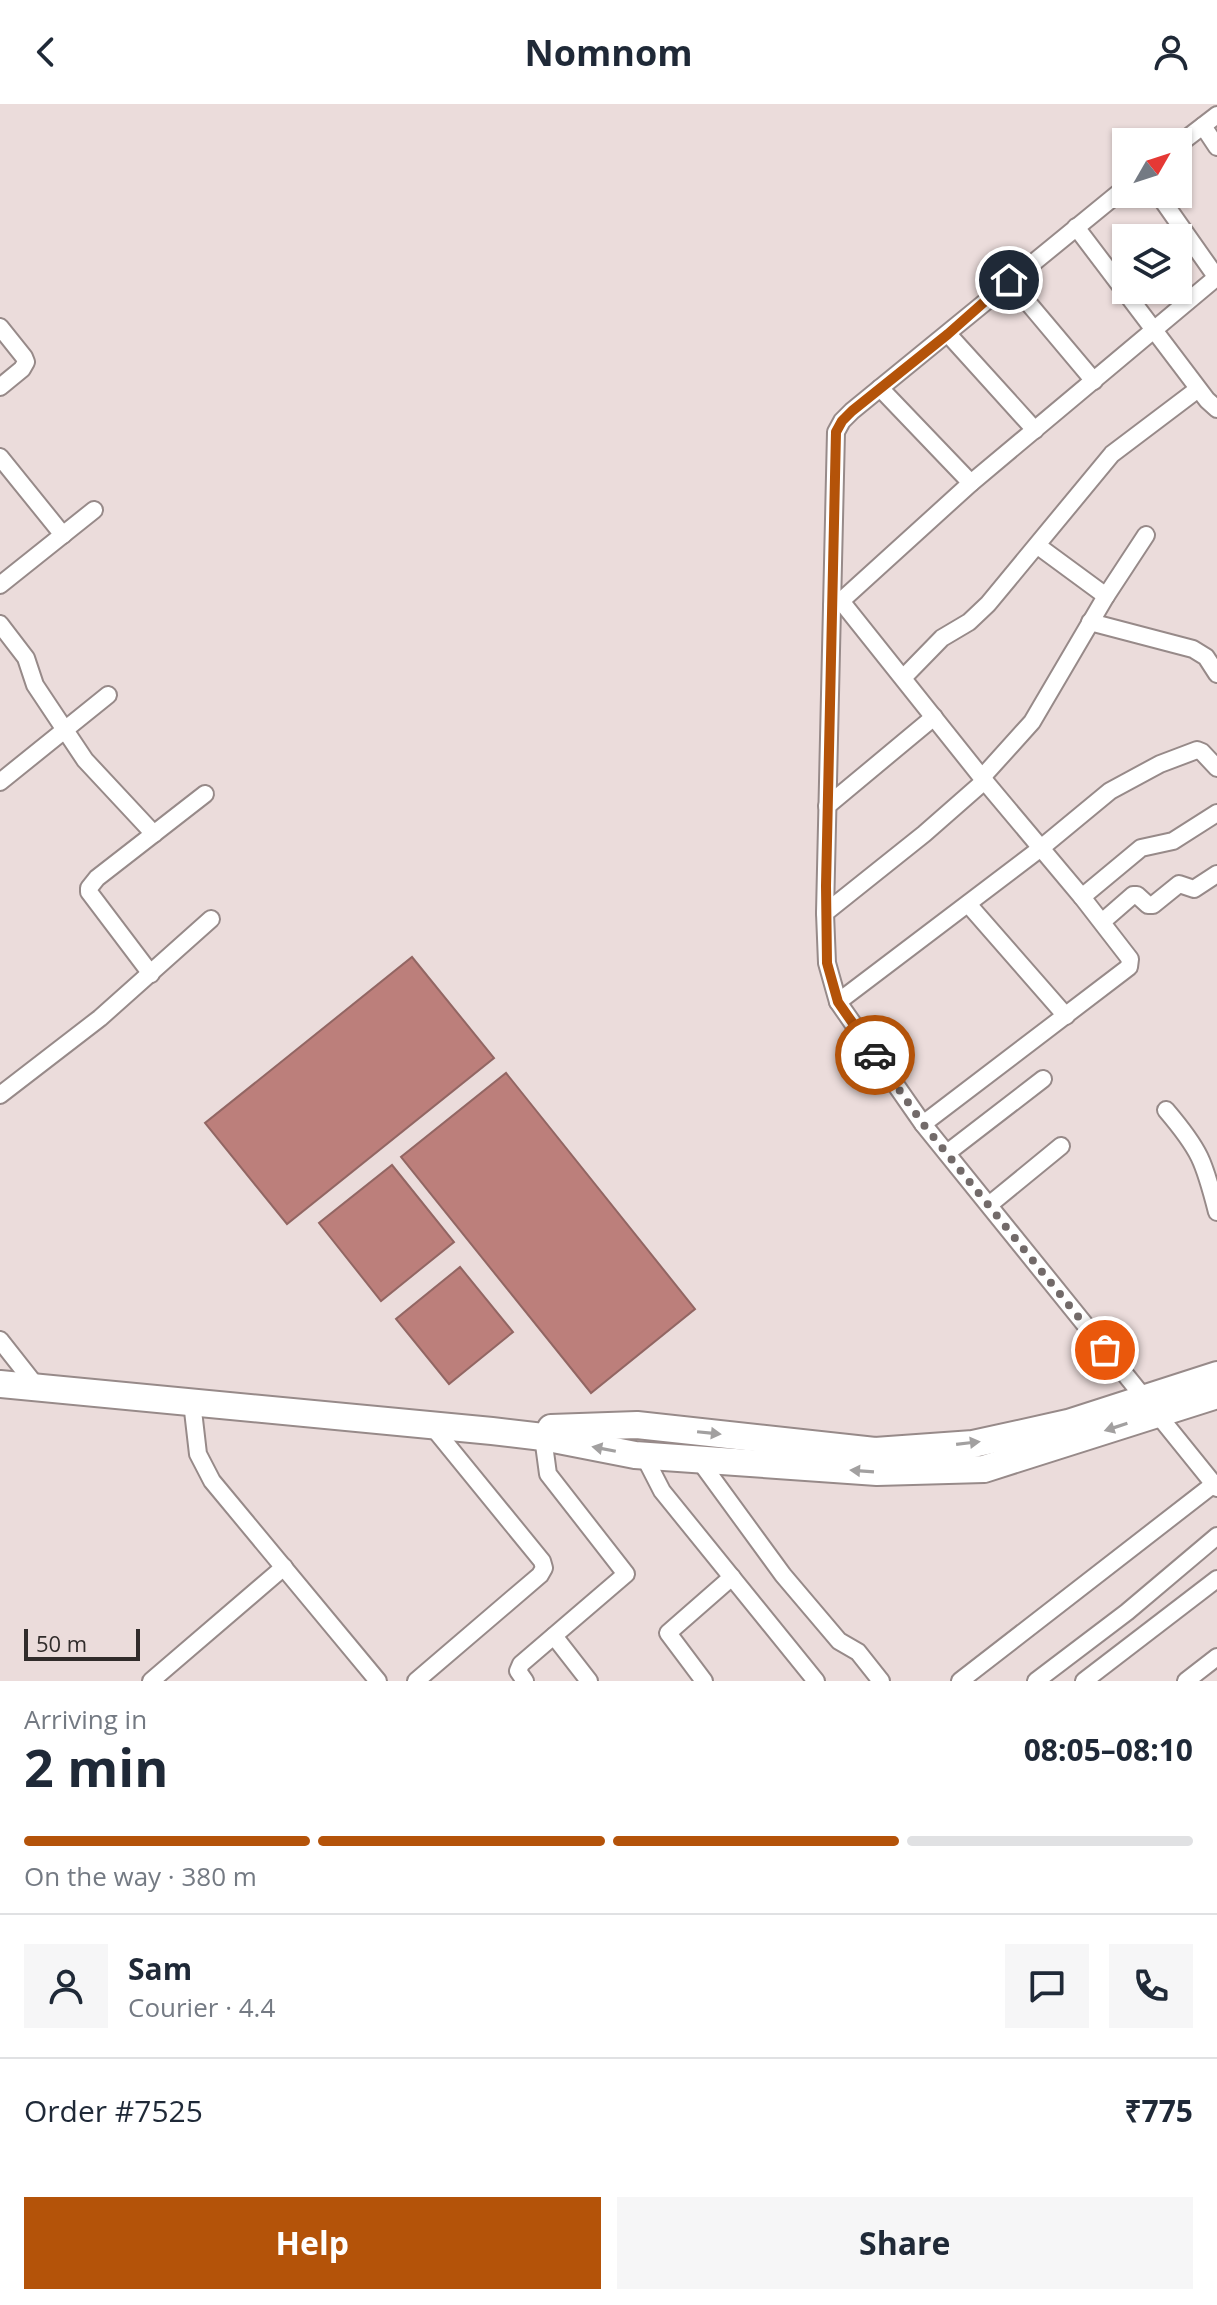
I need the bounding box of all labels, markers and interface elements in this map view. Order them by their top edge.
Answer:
text: Nomnom [524,28,693,77]
icon: back [24,30,68,74]
icon: person [1149,30,1193,74]
north arrow [1112,128,1192,208]
map controls [1112,128,1192,304]
button: layers [1112,224,1192,304]
pin [975,246,1043,314]
icon: home [987,258,1031,302]
courier [835,1015,915,1095]
icon: car [853,1033,897,1077]
pin [1071,1316,1139,1384]
icon: bag [1083,1328,1127,1372]
one-way arrow [1104,1422,1128,1434]
one-way arrow [697,1427,722,1440]
one-way arrow [956,1437,981,1450]
one-way arrow [591,1442,616,1455]
one-way arrow [850,1464,875,1477]
scale bar [24,1625,140,1661]
text: 50 m [36,1628,87,1658]
text: Arriving in [24,1701,147,1737]
text: 08:05–08:10 [1024,1729,1193,1770]
text: 2 min [24,1731,168,1802]
text: On the way · 380 m [24,1858,257,1894]
button: person [24,1944,108,2028]
button: chat [1005,1944,1089,2028]
button: phone [1109,1944,1193,2028]
text: Sam [128,1948,192,1989]
text: Courier · 4.4 [128,1989,275,2025]
text: Order #7525 [24,2090,203,2131]
text: ₹775 [1124,2090,1193,2131]
button: Help [24,2197,601,2289]
button: Share [617,2197,1193,2289]

